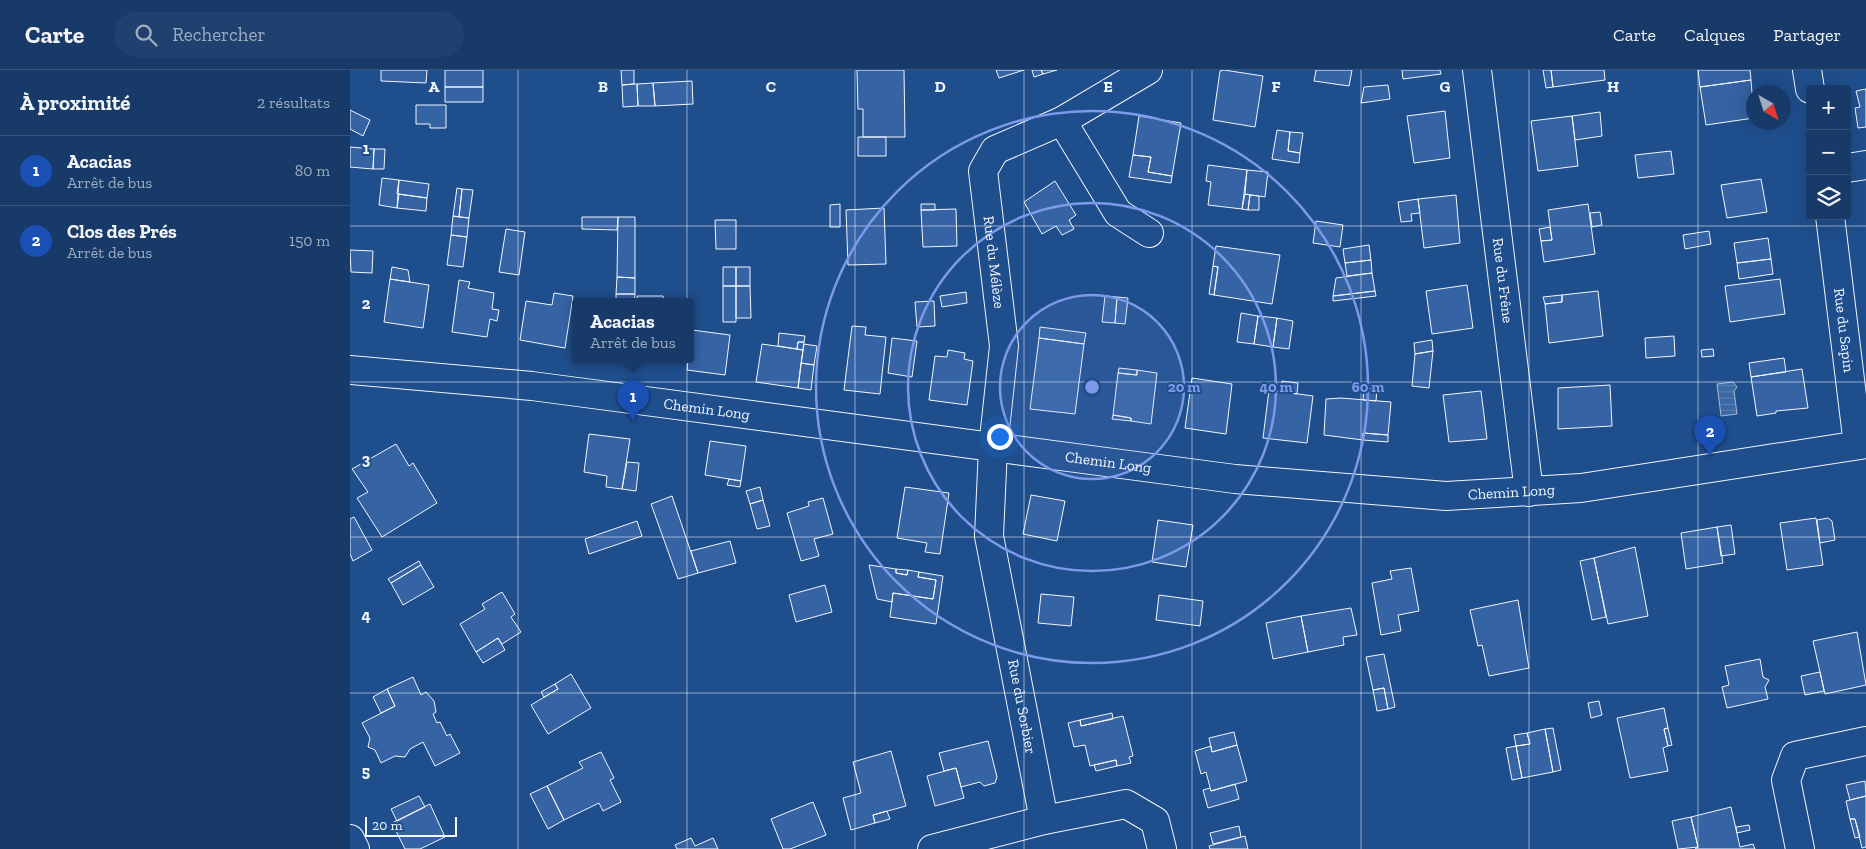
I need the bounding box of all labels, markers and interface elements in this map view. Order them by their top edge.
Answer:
search box [114,12,464,57]
text: Carte [25,20,84,49]
icon: search [132,21,160,49]
text: Rechercher [172,23,265,46]
text: Carte [1613,24,1656,46]
text: Calques [1684,24,1745,46]
text: Partager [1773,24,1841,46]
text: A [429,77,440,96]
text: B [598,77,608,96]
text: C [766,77,776,96]
text: D [934,77,946,96]
text: E [1103,77,1113,96]
text: F [1271,77,1281,96]
text: G [1440,77,1451,96]
text: H [1607,77,1619,96]
north arrow [1746,85,1791,130]
map controls [1806,85,1851,220]
button: + [1806,85,1851,130]
text: À proximité [20,90,130,115]
text: 2 résultats [257,93,330,112]
button: − [1806,130,1851,175]
text: 1 [363,139,370,158]
text: Acacias [67,150,131,173]
text: 1 [33,161,39,180]
text: 80 m [295,161,330,180]
text: Arrêt de bus [67,173,152,192]
button: layers [1806,175,1851,220]
street label: Rue du Mélèze [979,215,1008,310]
text: Clos des Prés [67,220,177,243]
text: 2 [32,231,40,250]
text: 150 m [289,231,330,250]
street label: Rue du Frêne [1489,237,1517,324]
text: Arrêt de bus [67,243,152,262]
street label: Rue du Sapin [1830,287,1858,374]
text: 2 [362,294,371,313]
popup [572,298,694,363]
text: Acacias [590,310,655,333]
text: Arrêt de bus [590,333,676,352]
centre of rings [1083,378,1101,396]
text: 20 m [1168,378,1200,396]
text: 40 m [1259,378,1293,396]
text: 60 m [1352,378,1384,396]
pin: 1 [617,380,649,421]
street label: Chemin Long [662,394,751,424]
pin: 2 [1694,415,1726,456]
your location [987,424,1013,450]
street label: Chemin Long [1064,448,1153,477]
text: 3 [362,450,371,469]
street label: Chemin Long [1467,481,1555,504]
text: 4 [361,606,371,625]
street label: Rue du Sorbier [1004,658,1040,755]
text: 5 [362,762,370,781]
scale bar [365,814,458,837]
text: 20 m [372,817,403,834]

